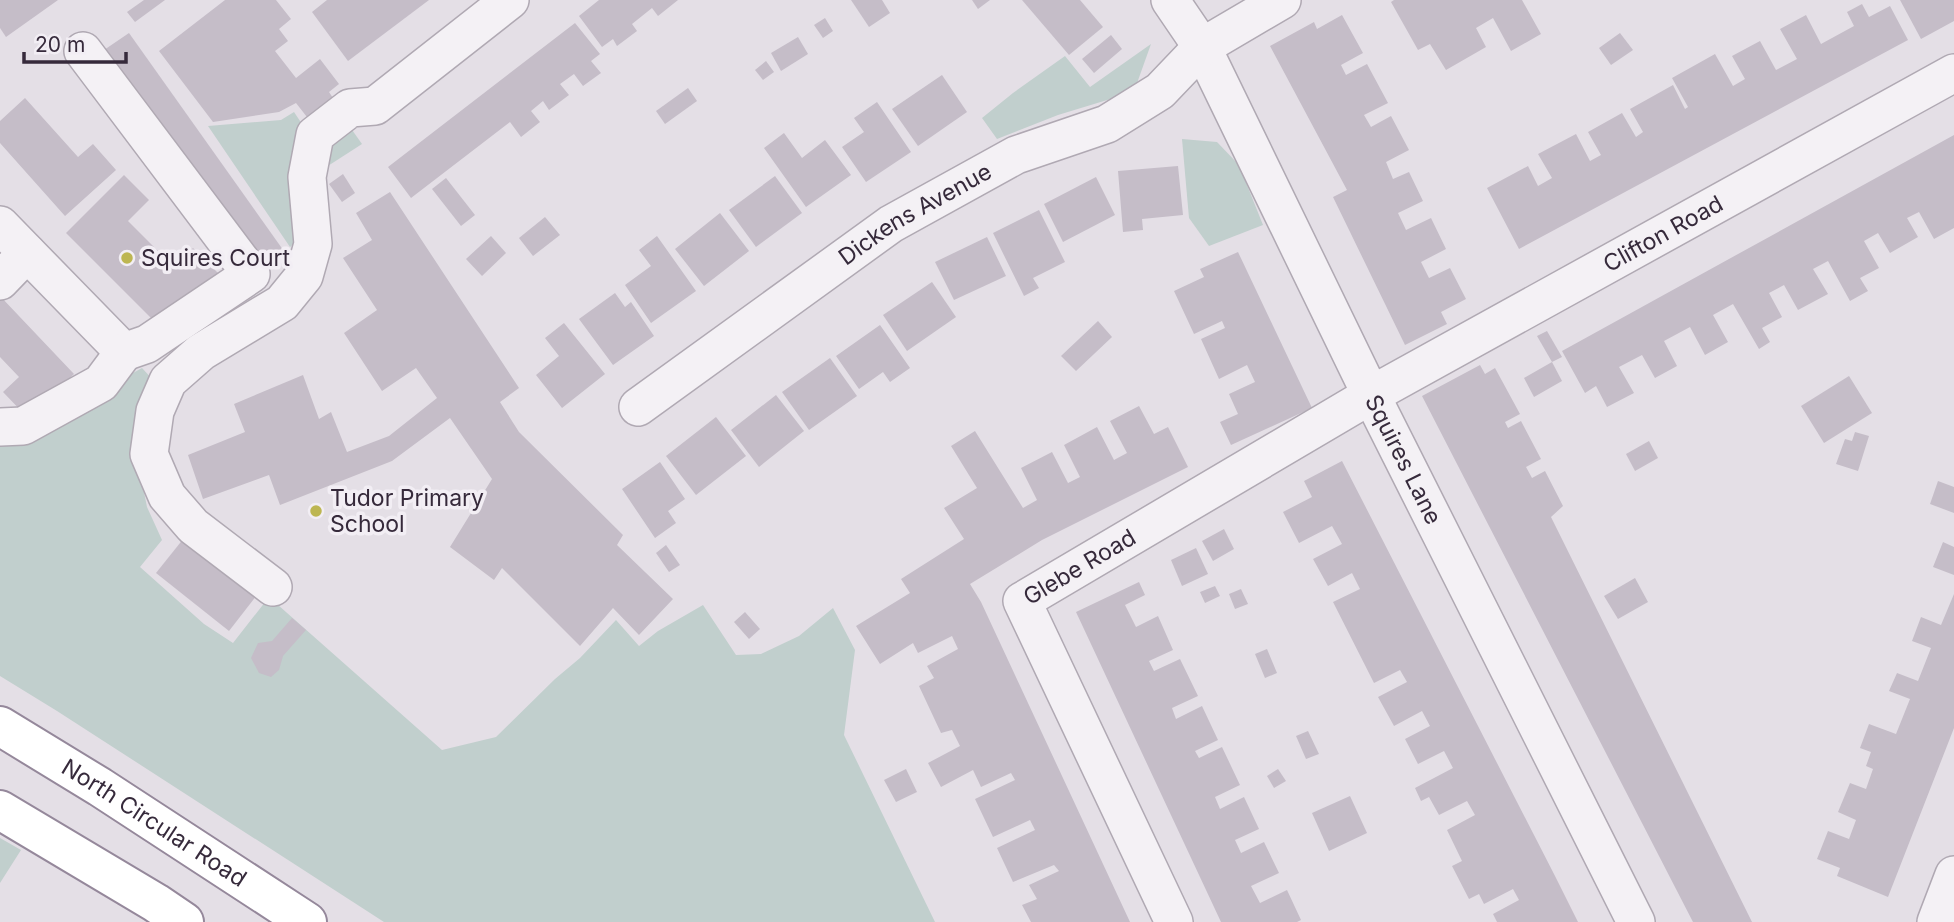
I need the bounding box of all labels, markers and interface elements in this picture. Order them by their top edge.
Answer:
scale bar [24,21,126,65]
text: 20 m [35,32,85,57]
street label: Dickens Avenue [833,157,996,271]
street label: Clifton Road [1598,189,1728,278]
place label: Squires Court [141,244,291,272]
marker: Squires Court [119,250,135,266]
street label: Squires Lane [1359,390,1448,529]
place label: Tudor Primary School [330,484,484,538]
marker: Tudor Primary School [308,503,324,519]
street label: Glebe Road [1018,523,1141,611]
street label: North Circular Road [57,753,252,893]

